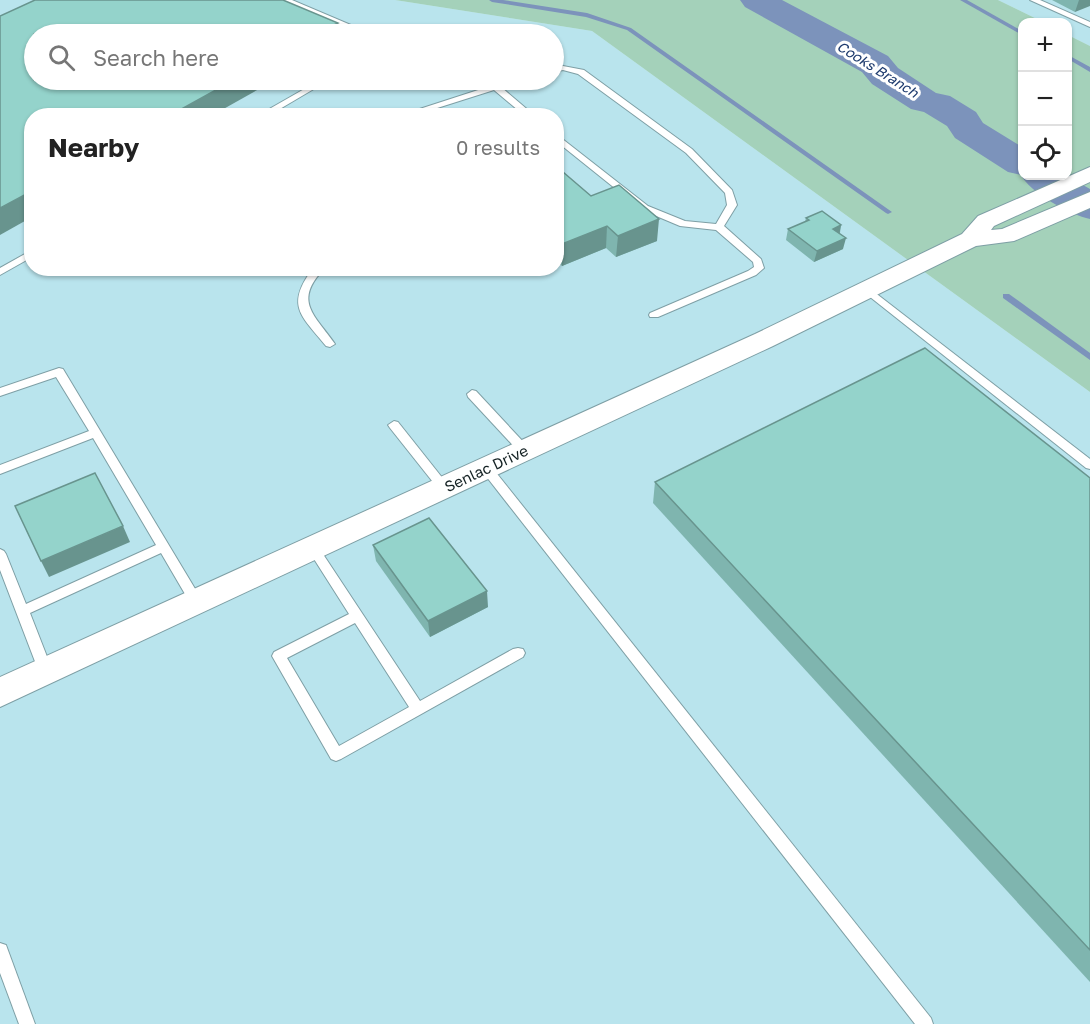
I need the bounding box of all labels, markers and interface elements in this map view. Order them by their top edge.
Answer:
map controls [1018,18,1072,180]
button: + [1018,18,1072,72]
search box [24,24,564,90]
water label: Cooks Branch [834,37,923,101]
icon: search [45,41,78,74]
text: Search here [93,44,219,71]
button: − [1018,72,1072,126]
button: locate [1018,126,1072,180]
text: Nearby [48,132,139,163]
text: 0 results [456,135,540,159]
street label: Senlac Drive [441,441,531,495]

